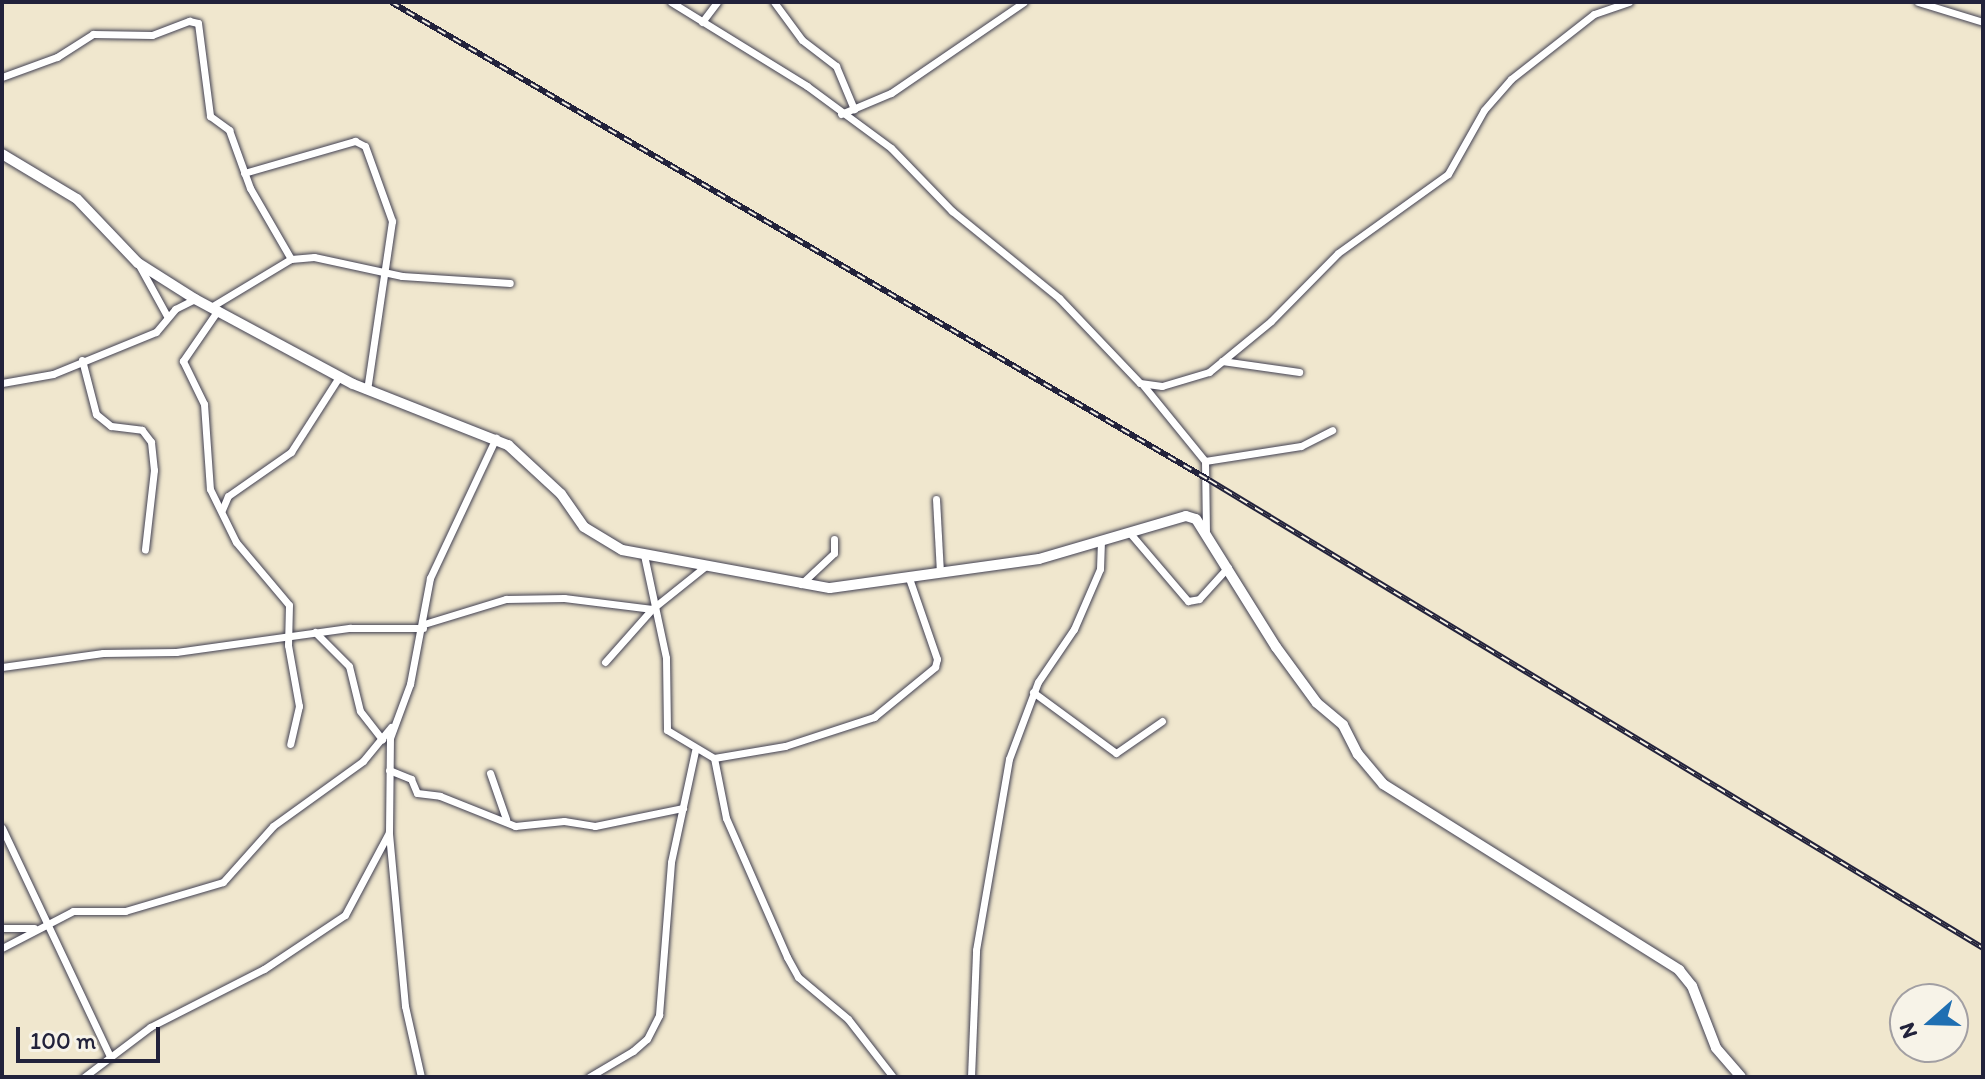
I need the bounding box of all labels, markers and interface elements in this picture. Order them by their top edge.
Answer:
north arrow [1889,983,1969,1063]
scale bar [20,1011,164,1061]
text: N [1893,1019,1923,1042]
text: 100 m [30,1026,96,1055]

